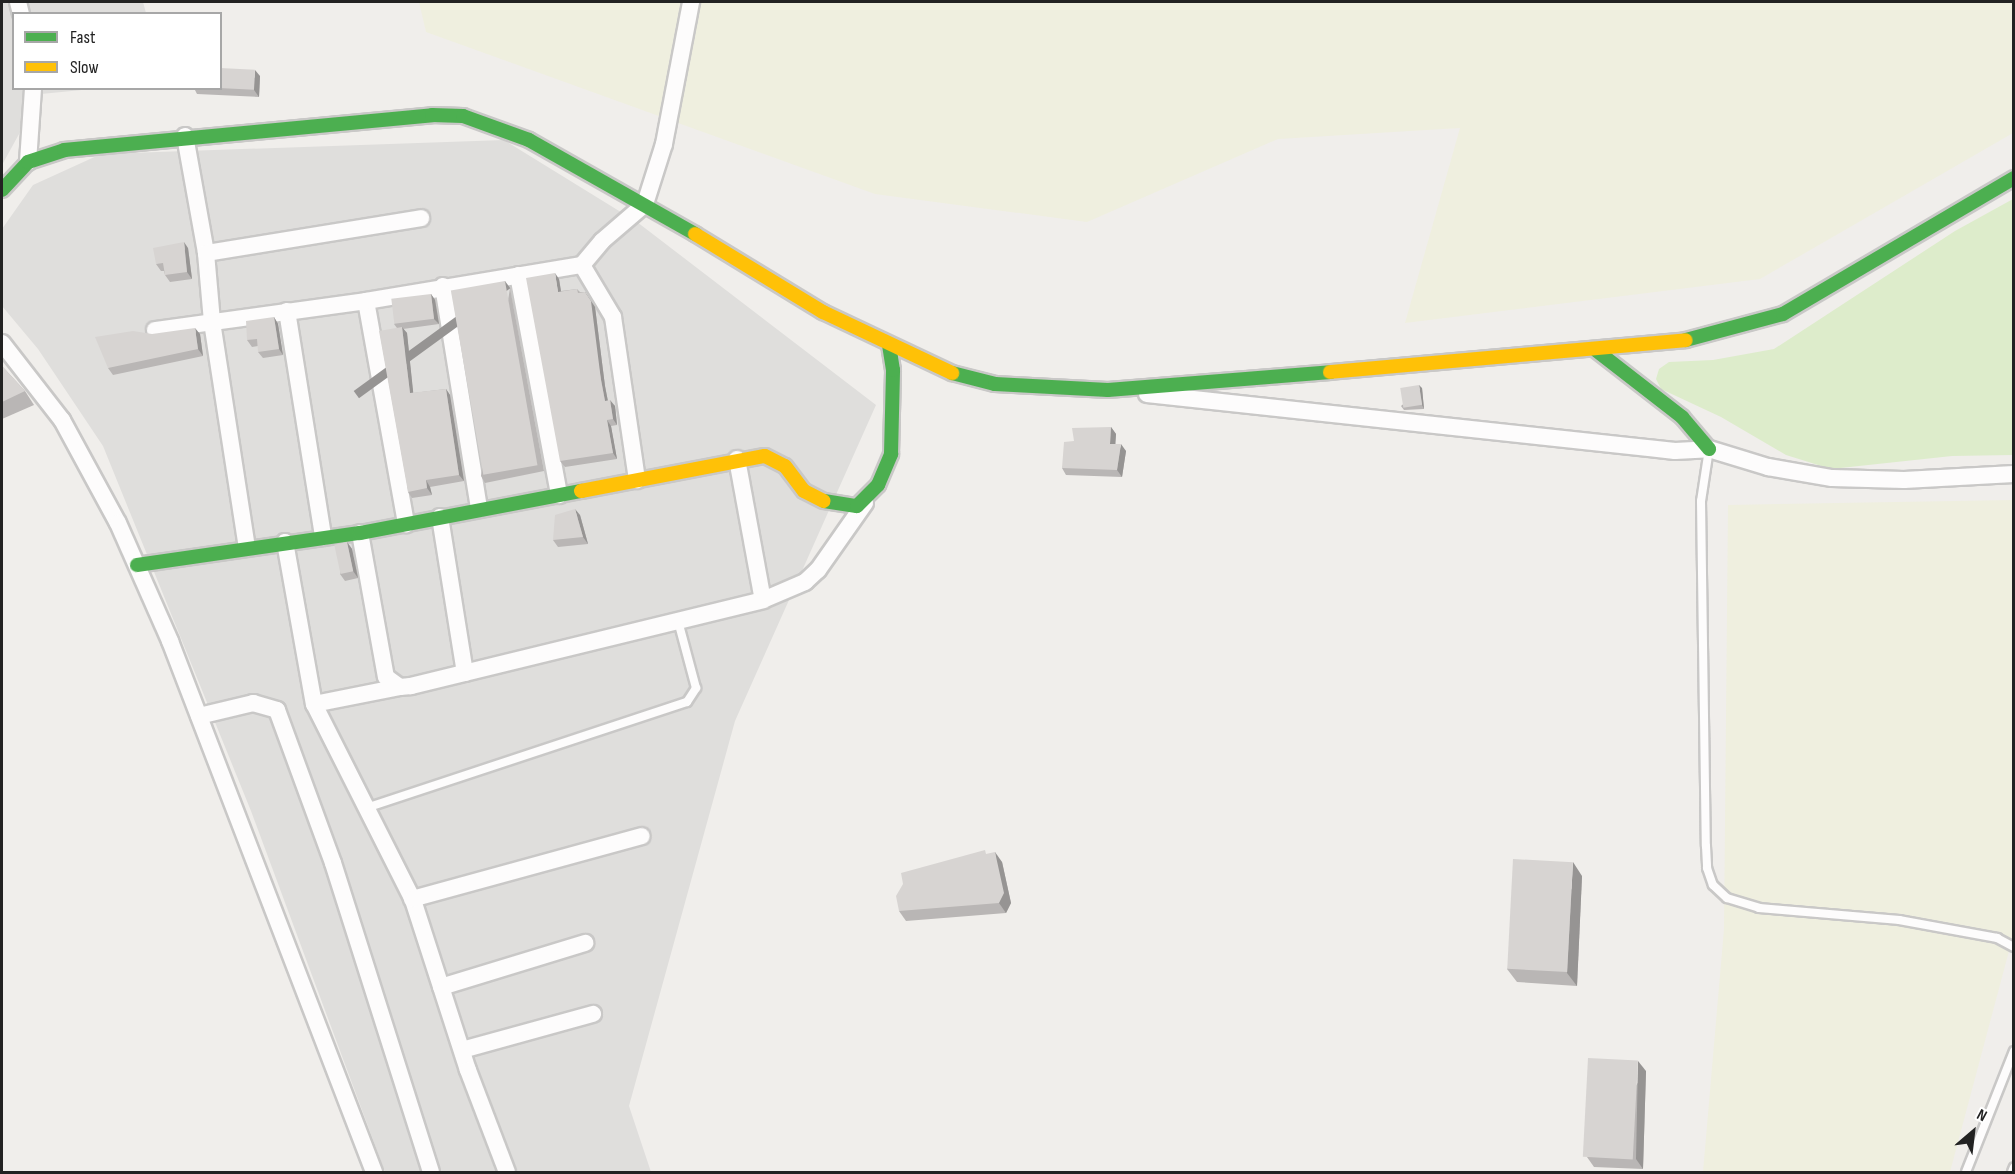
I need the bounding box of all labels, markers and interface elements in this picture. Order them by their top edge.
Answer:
legend [12,12,222,90]
text: Fast [70,27,95,48]
text: Slow [70,57,99,78]
north arrow [1943,1102,2003,1162]
text: N [1973,1105,1990,1126]

